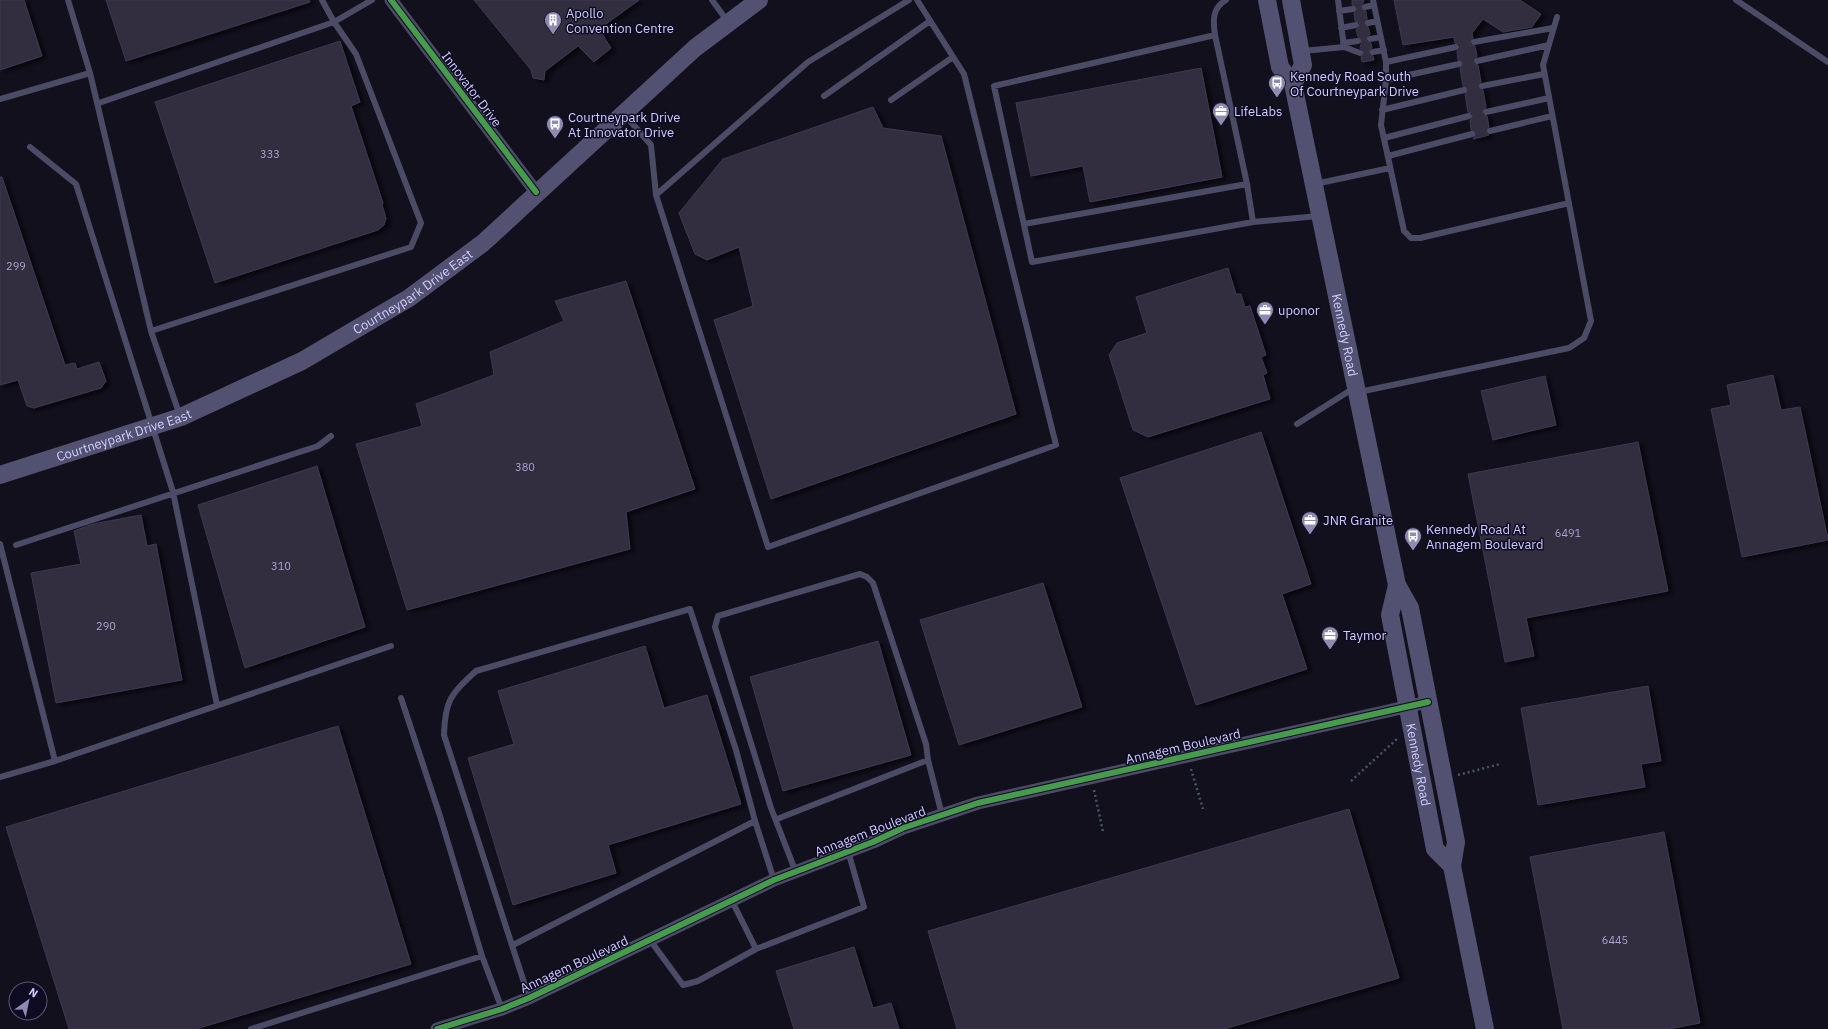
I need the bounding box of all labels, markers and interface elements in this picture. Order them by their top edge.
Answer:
place label: Apollo Convention Centre [566,5,674,37]
building icon: Apollo Convention Centre [543,10,563,35]
street label: Innovator Drive [438,48,506,130]
place label: Kennedy Road South Of Courtneypark Drive [1290,68,1419,100]
bus stop icon: Kennedy Road South Of Courtneypark Drive [1267,73,1287,98]
office icon: LifeLabs [1211,101,1231,126]
place label: LifeLabs [1234,103,1282,120]
place label: Courtneypark Drive At Innovator Drive [568,109,680,141]
bus stop icon: Courtneypark Drive At Innovator Drive [545,114,565,139]
house number: 333 [260,147,280,161]
street label: Courtneypark Drive East [350,246,476,338]
house number: 299 [6,259,26,273]
street label: Kennedy Road [1328,292,1361,378]
office icon: uponor [1255,300,1275,325]
place label: uponor [1278,302,1320,319]
street label: Courtneypark Drive East [54,405,194,465]
house number: 380 [515,460,535,474]
office icon: JNR Granite [1300,510,1320,535]
place label: JNR Granite [1323,512,1393,529]
place label: Kennedy Road At Annagem Boulevard [1426,521,1544,553]
bus stop icon: Kennedy Road At Annagem Boulevard [1403,526,1423,551]
house number: 6491 [1555,526,1582,540]
house number: 310 [271,559,291,573]
house number: 290 [96,619,116,633]
office icon: Taymor [1320,625,1340,650]
place label: Taymor [1343,627,1387,644]
street label: Kennedy Road [1402,722,1435,807]
street label: Annagem Boulevard [1124,725,1242,768]
street label: Annagem Boulevard [812,802,928,860]
street label: Annagem Boulevard [517,932,631,997]
house number: 6445 [1602,933,1628,947]
north arrow [8,981,48,1021]
text: N [26,985,41,1001]

